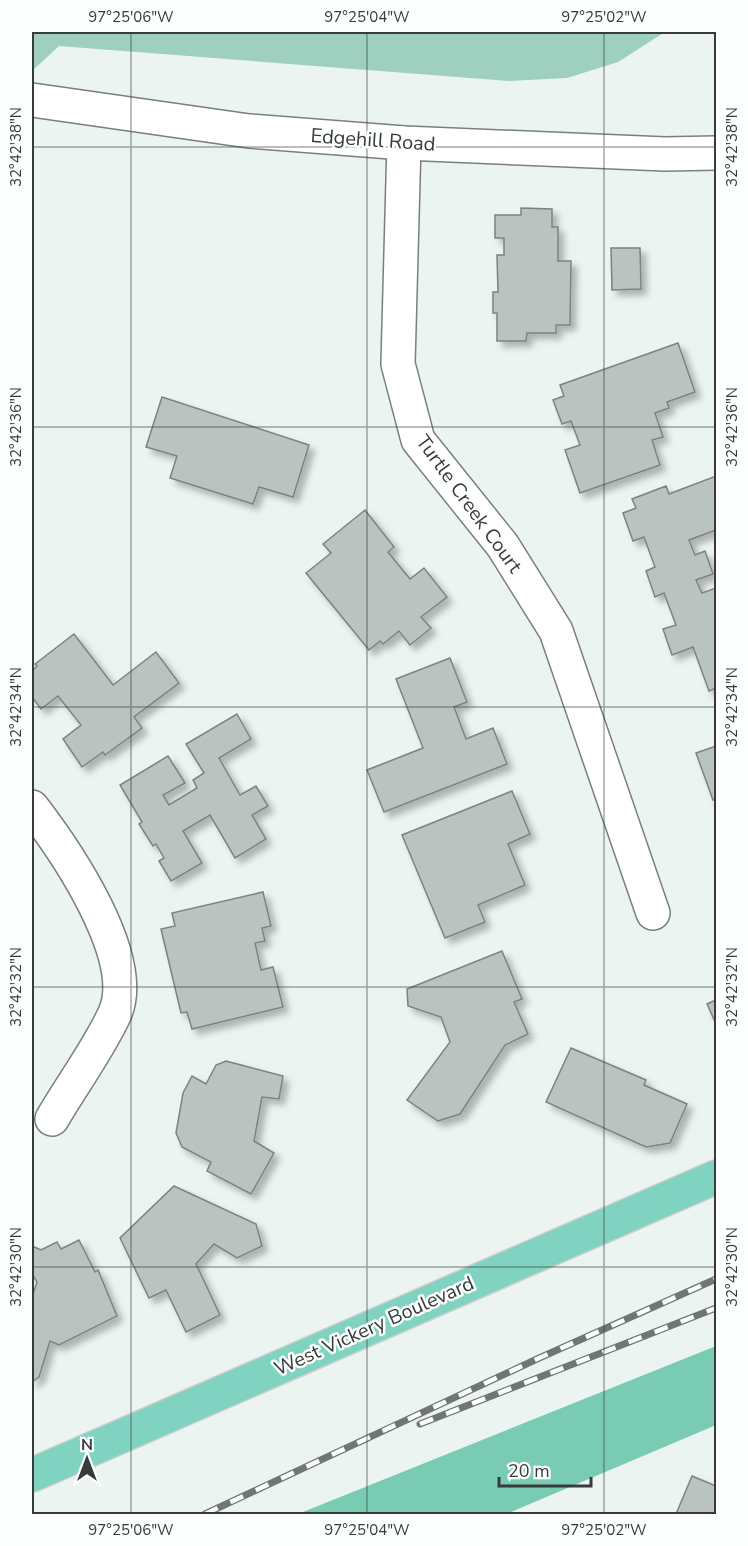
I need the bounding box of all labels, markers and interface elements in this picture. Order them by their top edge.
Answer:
text: 97°25'06"W [88,7,174,27]
text: 97°25'04"W [324,7,410,27]
text: 97°25'02"W [561,7,647,27]
text: 32°42'38"N [6,107,26,187]
text: 32°42'38"N [722,107,742,187]
street label: Edgehill Road [310,122,436,158]
text: 32°42'36"N [6,387,26,467]
text: 32°42'36"N [722,387,742,467]
street label: Turtle Creek Court [410,429,529,579]
text: 32°42'34"N [6,667,26,747]
text: 32°42'34"N [722,667,742,747]
text: 32°42'32"N [6,947,26,1027]
text: 32°42'32"N [722,947,742,1027]
text: 32°42'30"N [6,1227,26,1307]
text: 32°42'30"N [722,1227,742,1307]
street label: West Vickery Boulevard [270,1270,478,1382]
north arrow [57,1429,117,1489]
text: N [81,1434,93,1456]
scale bar [499,1450,590,1488]
text: 20 m [508,1459,550,1483]
text: 97°25'06"W [88,1520,174,1540]
text: 97°25'04"W [324,1520,410,1540]
text: 97°25'02"W [561,1520,647,1540]

